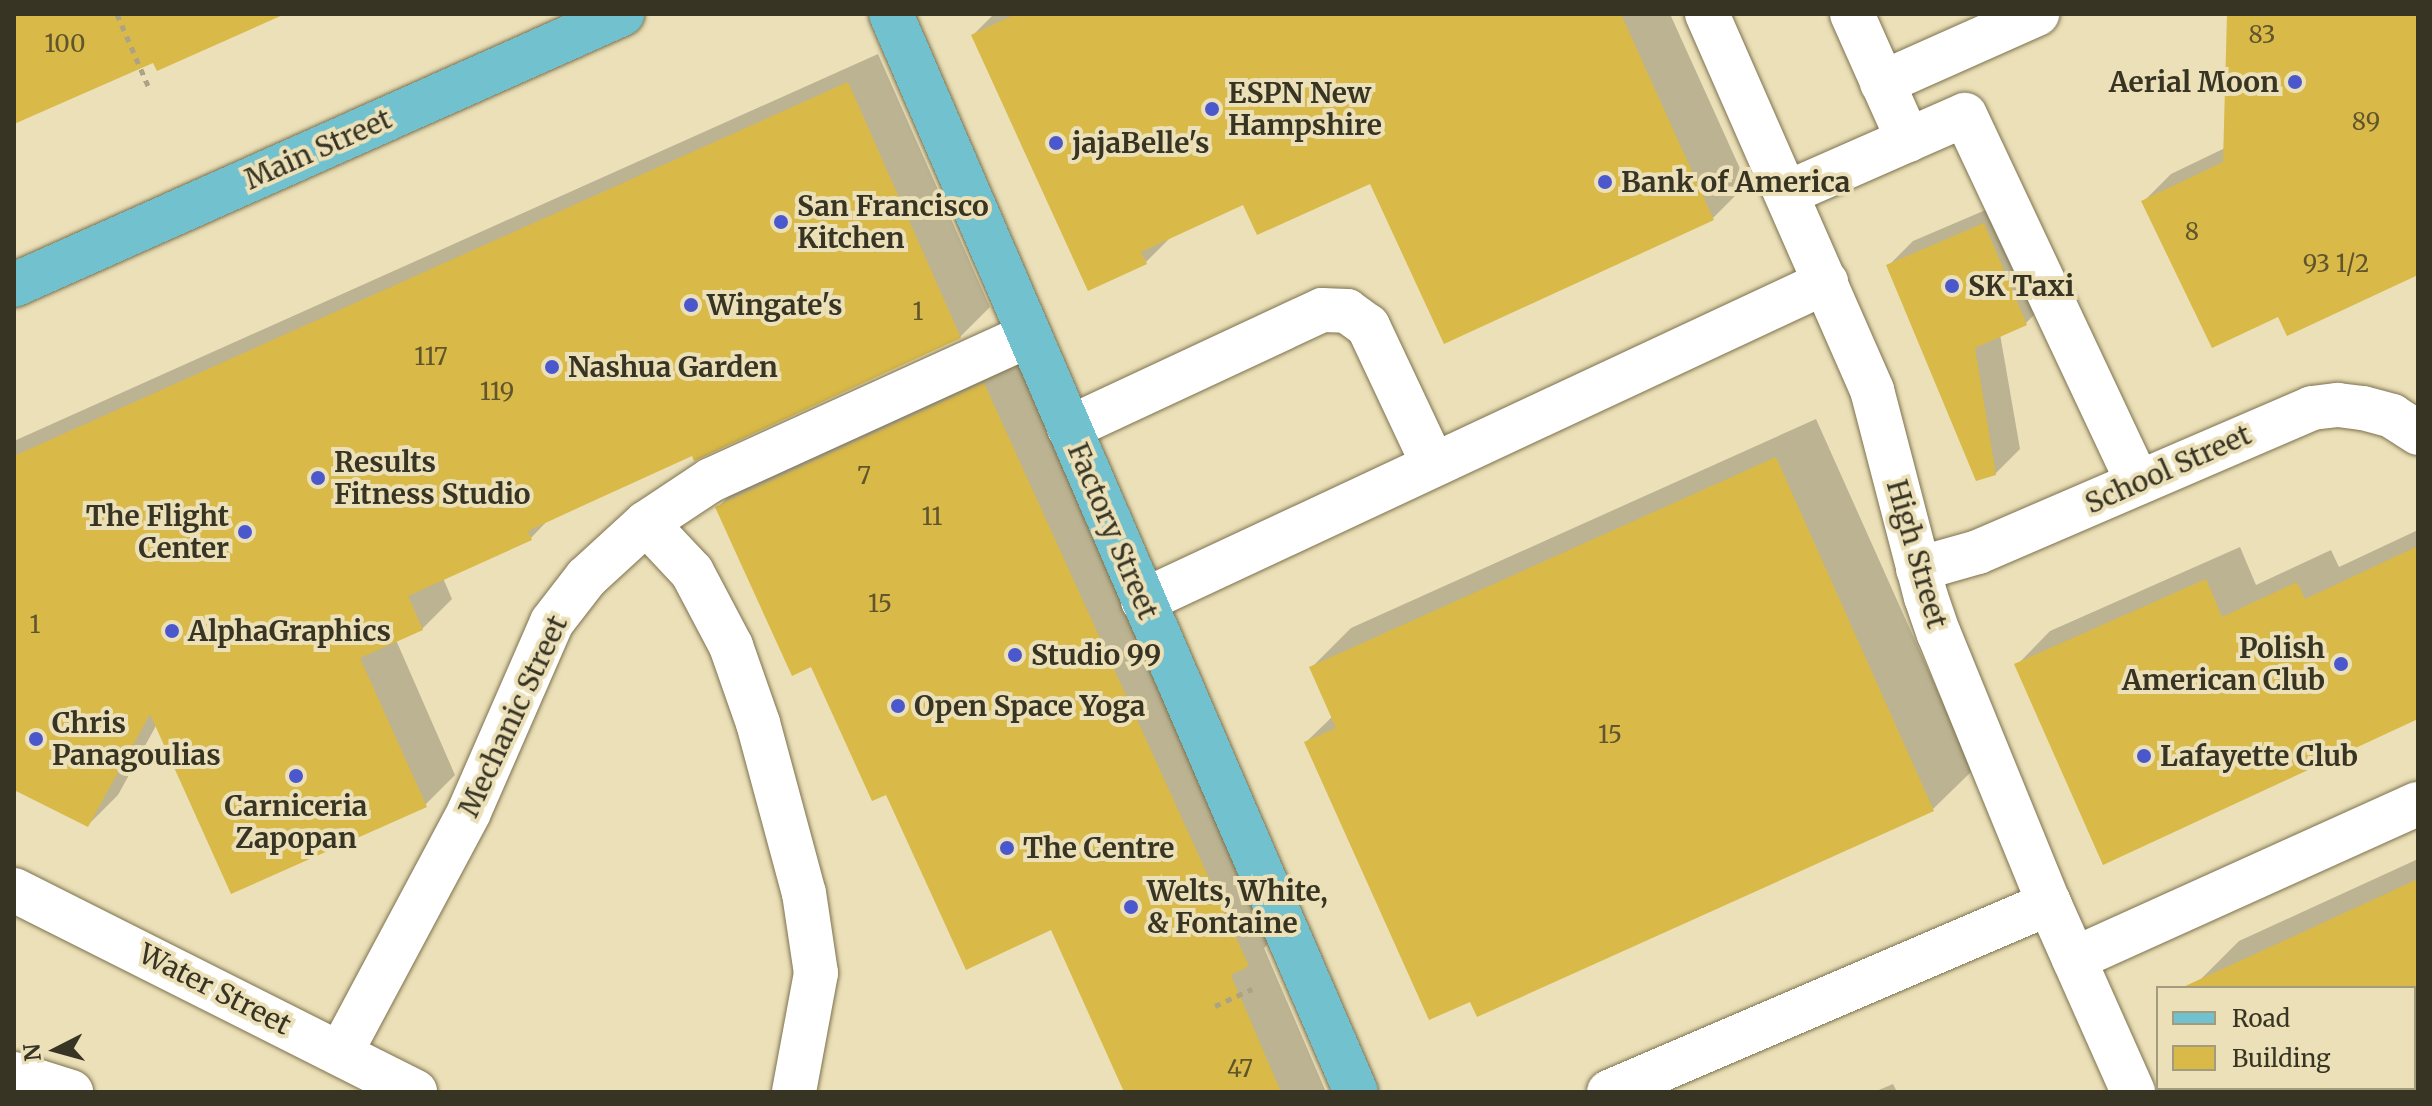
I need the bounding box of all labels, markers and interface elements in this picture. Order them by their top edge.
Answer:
house number: 83 [2248,21,2276,49]
house number: 100 [45,30,85,58]
place label: Aerial Moon [2109,65,2279,99]
marker: Aerial Moon [2286,73,2304,91]
place label: ESPN New Hampshire [1228,76,1382,142]
marker: ESPN New Hampshire [1203,100,1221,118]
street label: Main Street [239,102,397,196]
house number: 89 [2352,108,2380,136]
place label: jajaBelle's [1072,126,1209,160]
marker: jajaBelle's [1047,134,1065,152]
place label: Bank of America [1621,165,1850,199]
marker: Bank of America [1596,173,1614,191]
place label: San Francisco Kitchen [797,189,989,255]
marker: San Francisco Kitchen [772,213,790,231]
house number: 8 [2185,218,2199,246]
house number: 93 1/2 [2303,250,2369,278]
place label: SK Taxi [1968,269,2074,303]
marker: SK Taxi [1943,277,1961,295]
place label: Wingate's [707,288,842,322]
marker: Wingate's [682,296,700,314]
house number: 1 [913,298,923,326]
house number: 117 [414,343,448,371]
place label: Nashua Garden [568,350,778,384]
marker: Nashua Garden [543,358,561,376]
house number: 119 [480,378,514,406]
street label: School Street [2080,417,2256,521]
street label: Factory Street [1061,438,1165,624]
place label: Results Fitness Studio [334,445,531,511]
house number: 7 [857,462,871,490]
marker: Results Fitness Studio [309,469,327,487]
street label: High Street [1880,476,1954,632]
place label: The Flight Center [86,499,229,565]
house number: 11 [922,503,942,531]
marker: The Flight Center [236,523,254,541]
house number: 15 [868,590,892,618]
street label: Mechanic Street [452,610,574,822]
house number: 1 [30,611,40,639]
place label: AlphaGraphics [188,614,391,648]
marker: AlphaGraphics [163,622,181,640]
place label: Polish American Club [2122,631,2325,697]
place label: Studio 99 [1031,638,1161,672]
marker: Studio 99 [1006,646,1024,664]
marker: Polish American Club [2332,655,2350,673]
place label: Open Space Yoga [914,689,1145,723]
marker: Open Space Yoga [889,697,907,715]
place label: Chris Panagoulias [52,706,221,772]
house number: 15 [1598,721,1622,749]
marker: Chris Panagoulias [27,730,45,748]
place label: Lafayette Club [2160,739,2358,773]
marker: Lafayette Club [2135,747,2153,765]
marker: Carniceria Zapopan [287,767,305,785]
place label: Carniceria Zapopan [224,789,368,855]
place label: The Centre [1023,831,1174,865]
marker: The Centre [998,839,1016,857]
place label: Welts, White, & Fontaine [1147,874,1328,940]
marker: Welts, White, & Fontaine [1122,898,1140,916]
street label: Water Street [133,936,297,1042]
legend [2156,986,2416,1090]
text: Road [2232,1003,2290,1034]
north arrow [16,1010,96,1090]
text: N [17,1042,47,1063]
text: Building [2232,1043,2331,1074]
house number: 47 [1227,1055,1253,1083]

